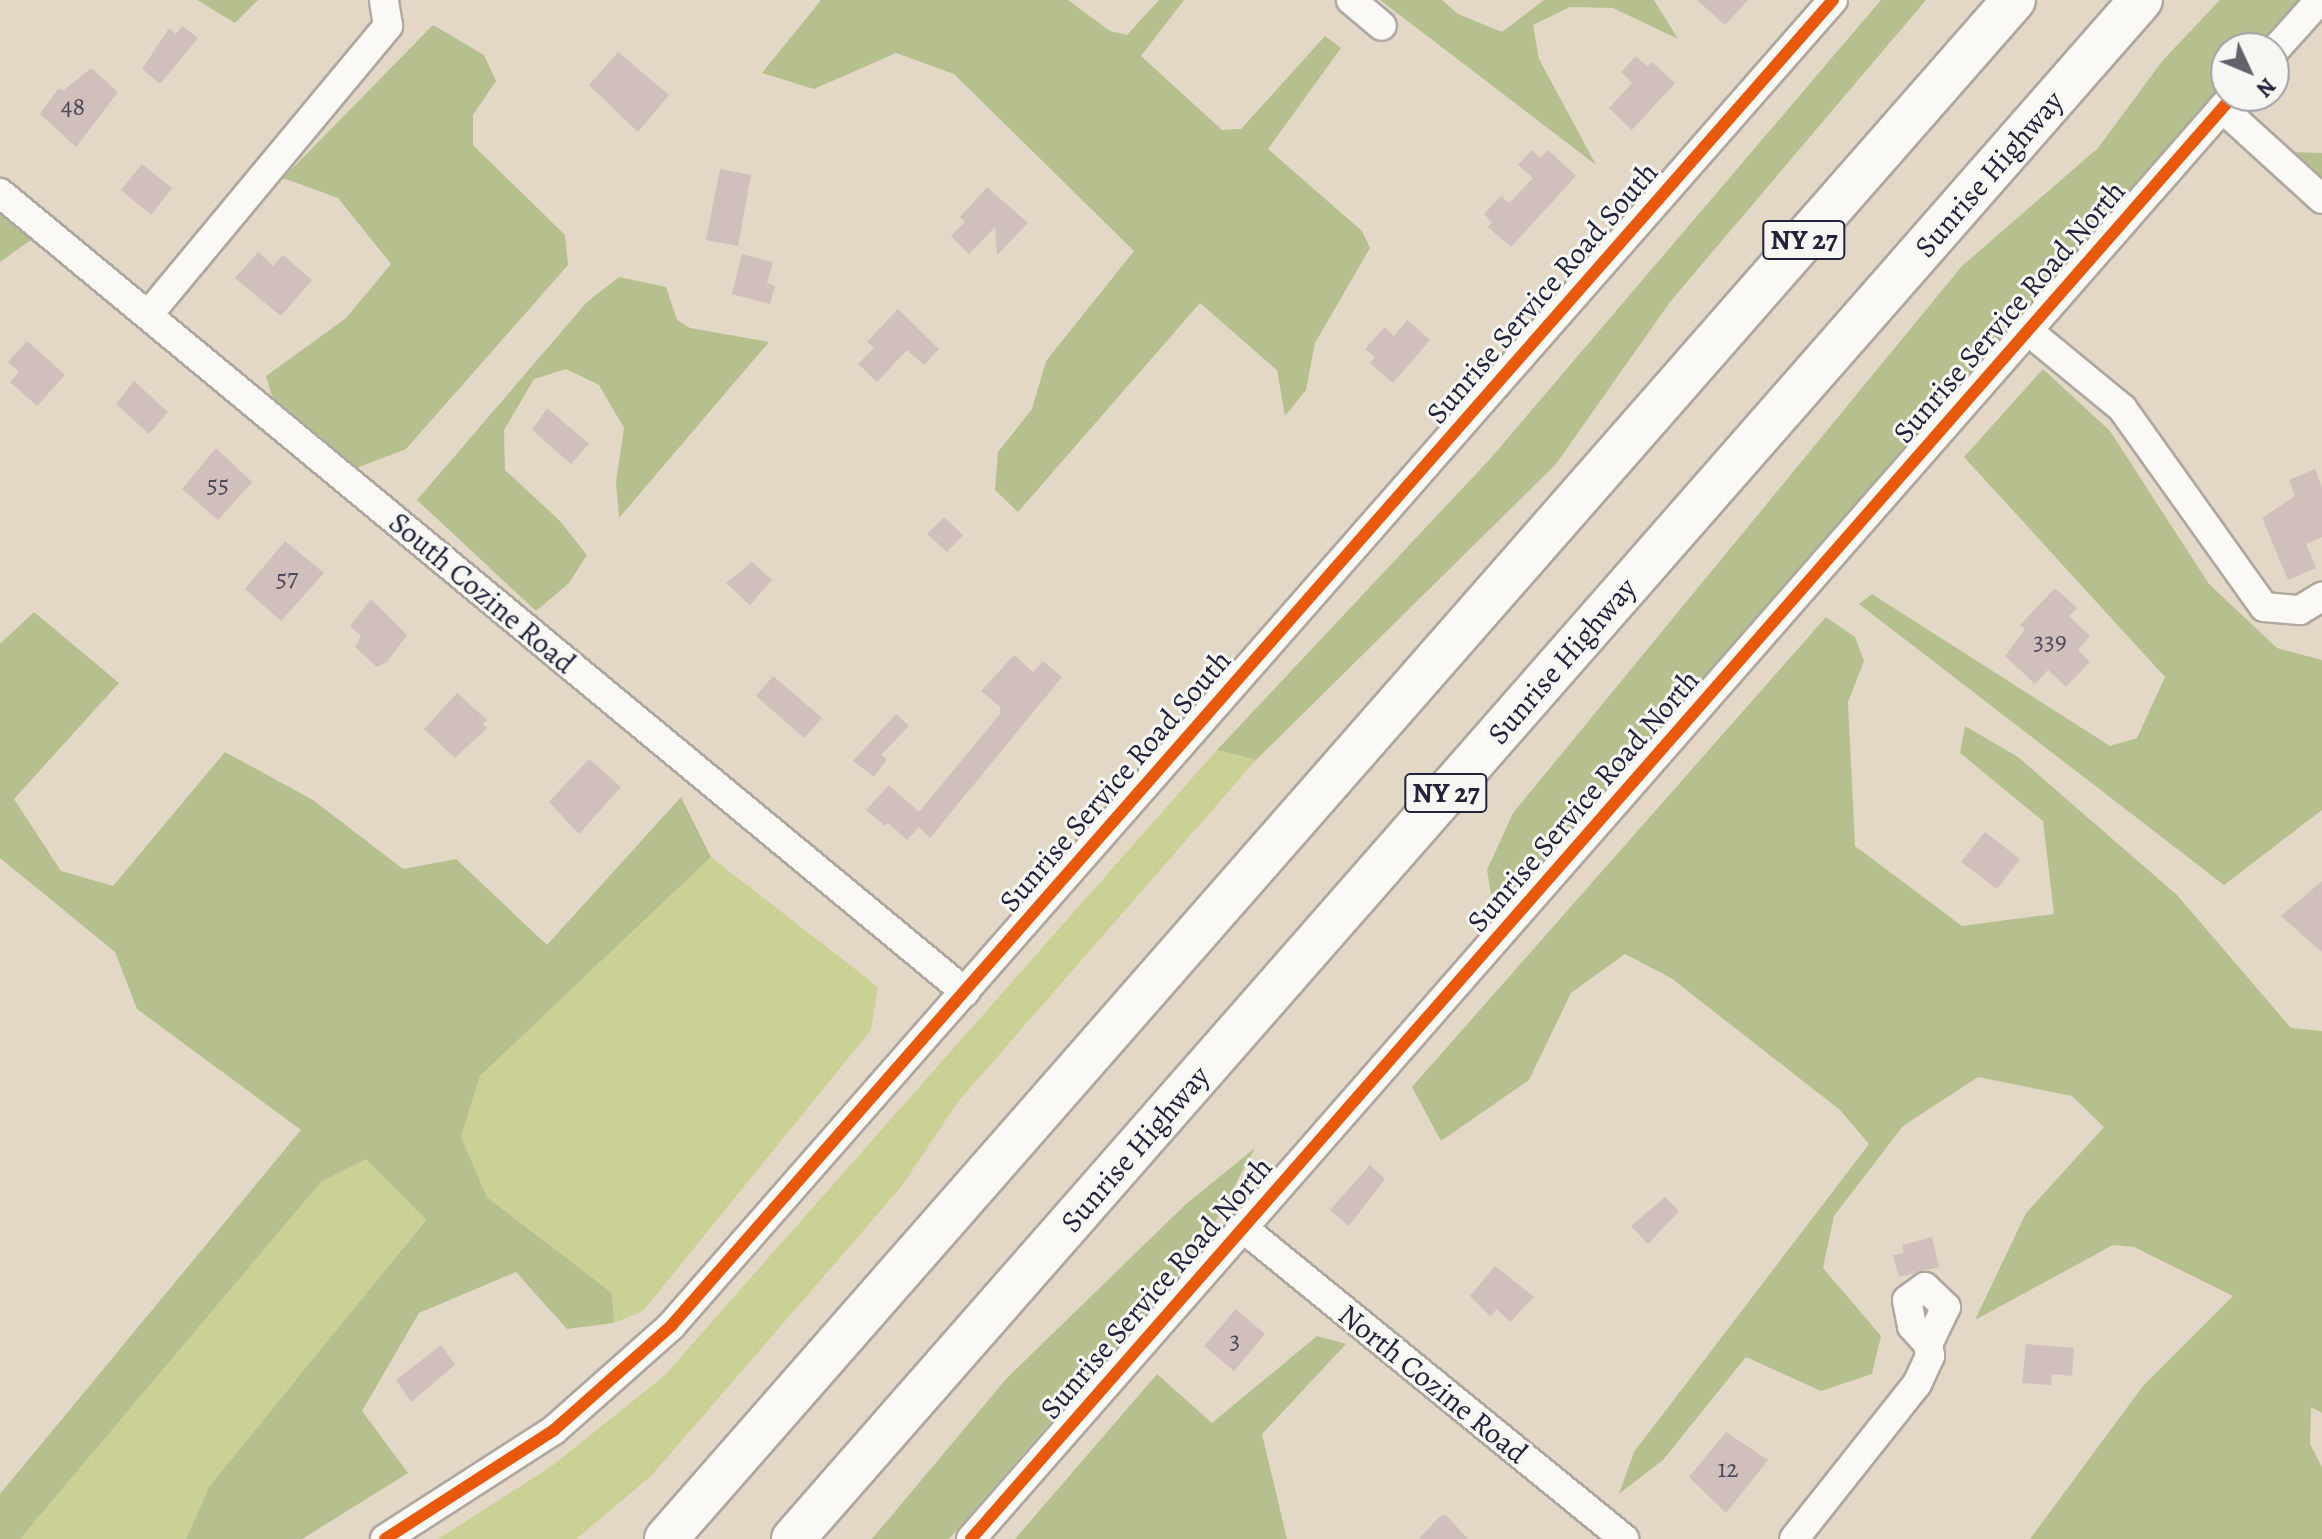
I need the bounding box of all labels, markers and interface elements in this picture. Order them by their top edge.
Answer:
north arrow [2210,32,2290,112]
text: N [2249,71,2282,103]
street label: Sunrise Highway [1907,83,2071,265]
house number: 48 [61,91,85,123]
street label: Sunrise Service Road South [1419,155,1665,431]
street label: Sunrise Service Road North [1885,173,2133,451]
road number: NY 27 [1762,216,1846,264]
house number: 55 [207,468,229,500]
street label: South Cozine Road [382,505,582,681]
house number: 57 [276,562,298,594]
street label: Sunrise Highway [1480,570,1644,752]
house number: 339 [2033,625,2067,657]
street label: Sunrise Service Road South [992,643,1238,919]
street label: Sunrise Service Road North [1459,662,1707,940]
road number: NY 27 [1404,769,1488,817]
street label: Sunrise Highway [1053,1058,1217,1240]
street label: Sunrise Service Road North [1032,1149,1280,1427]
street label: North Cozine Road [1331,1297,1535,1471]
house number: 3 [1230,1324,1240,1356]
house number: 12 [1717,1453,1739,1485]

